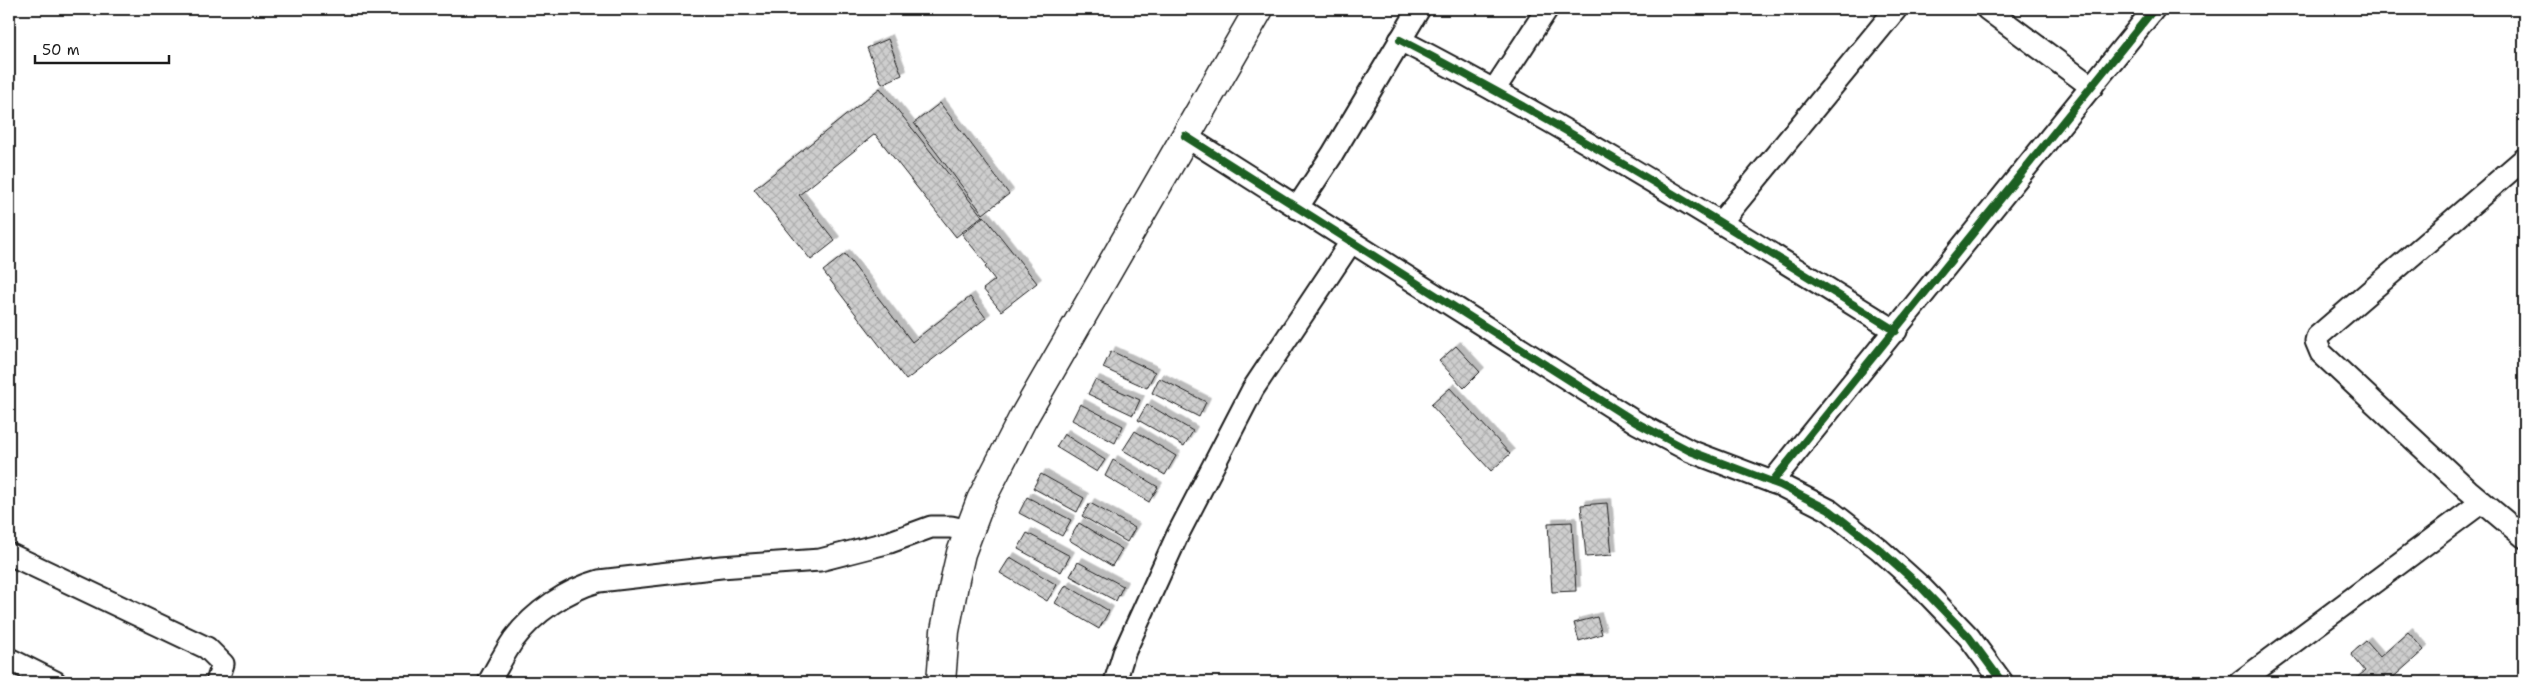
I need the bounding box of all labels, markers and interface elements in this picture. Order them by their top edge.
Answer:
scale bar [35,32,169,64]
text: 50 m [42,40,80,60]

